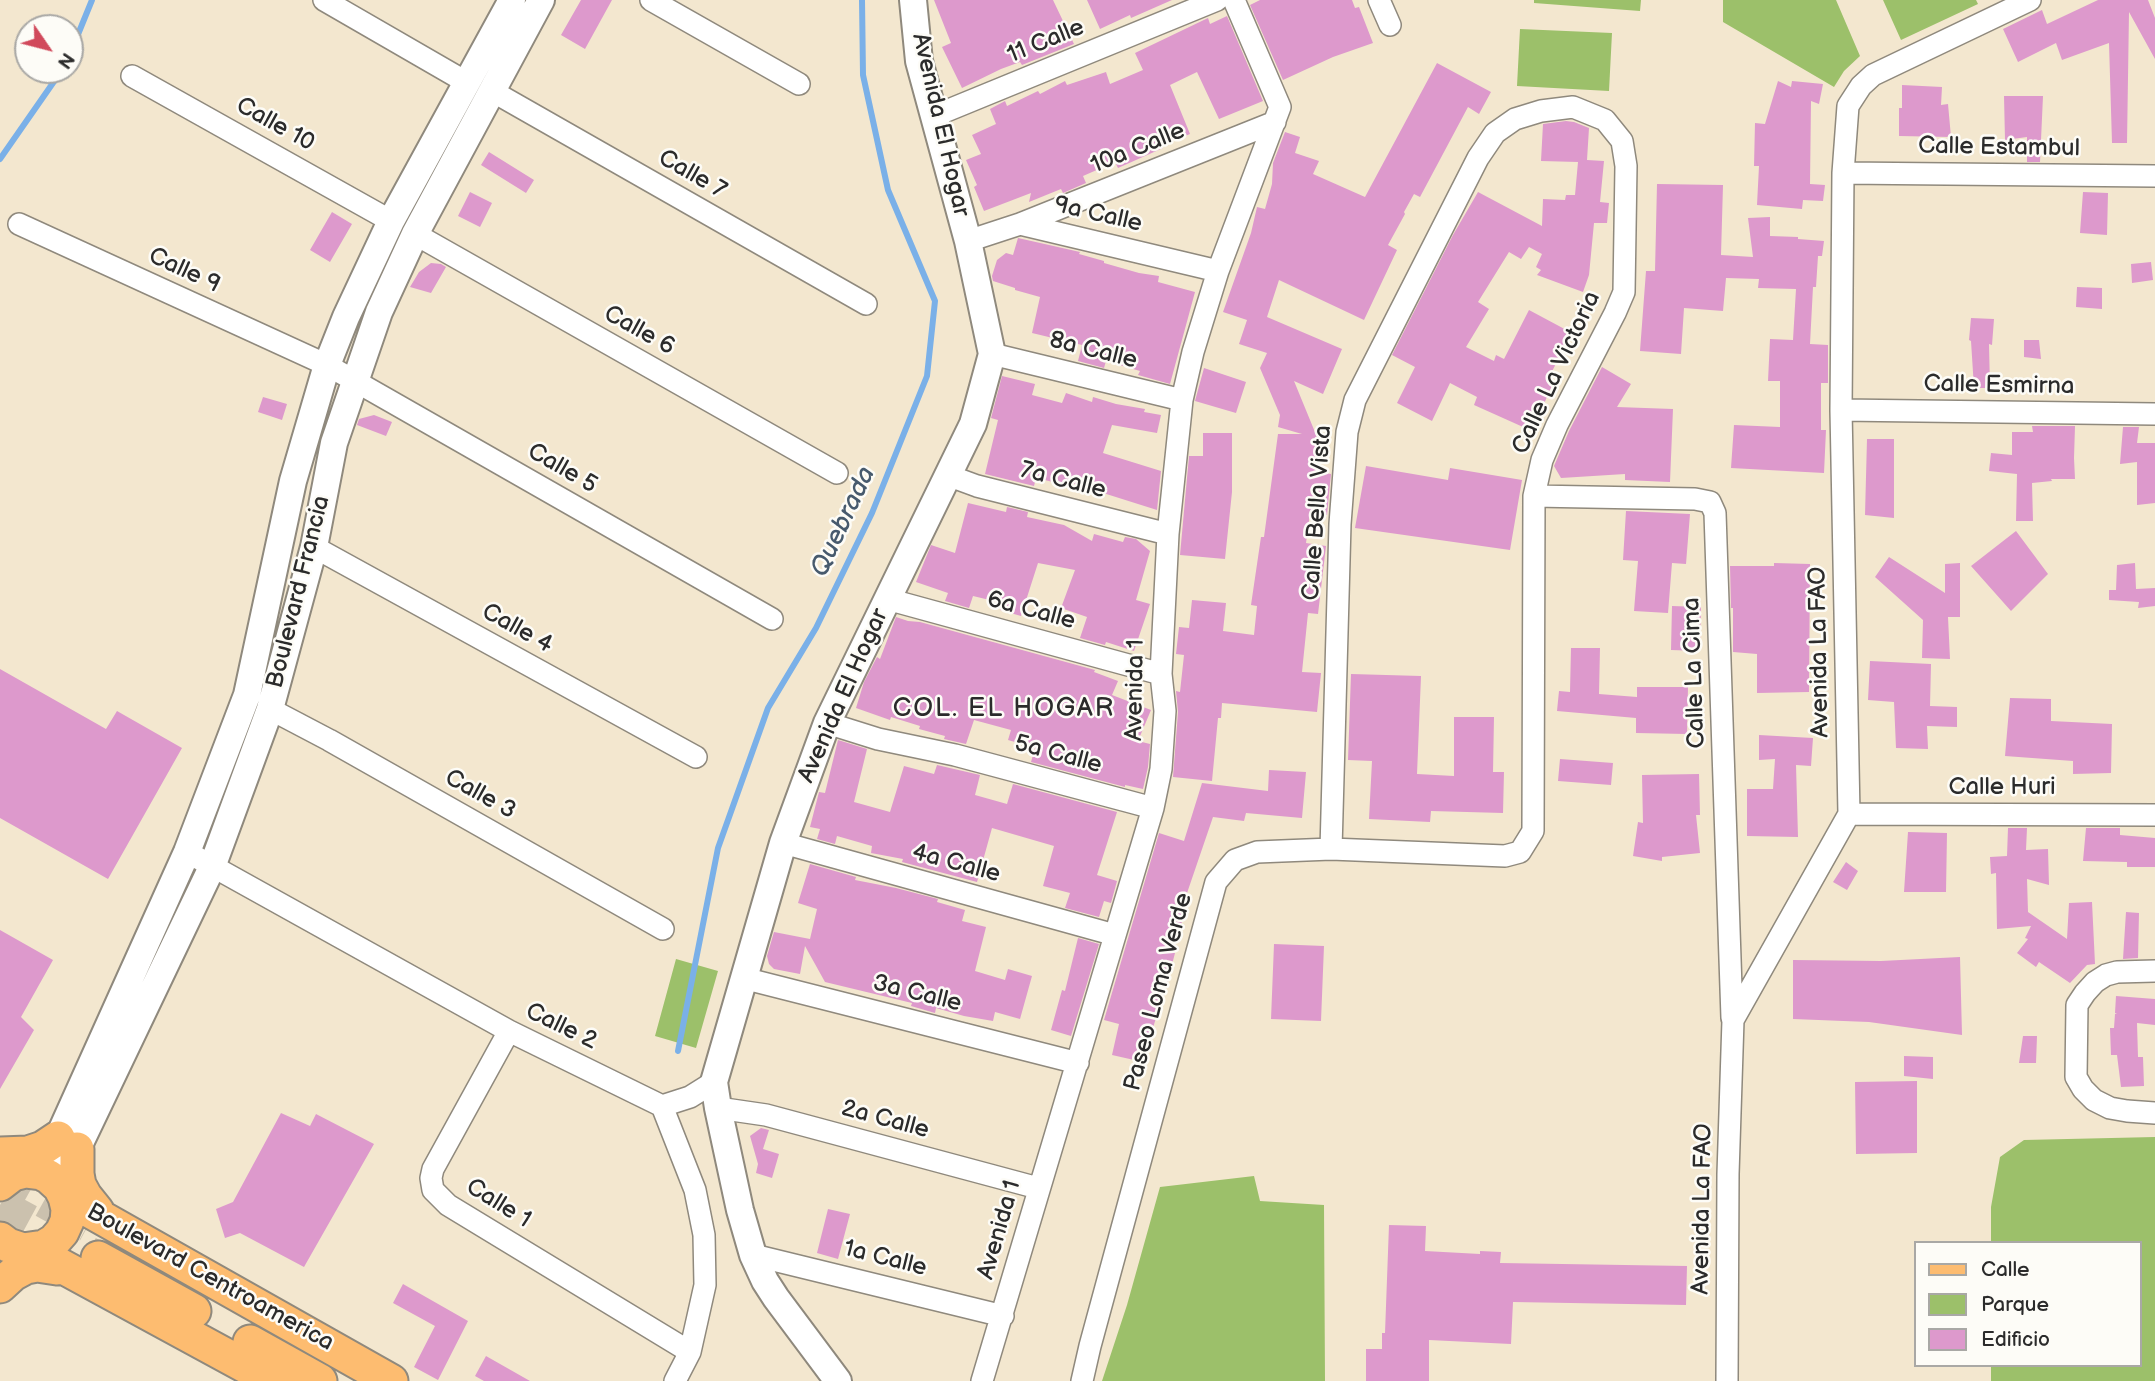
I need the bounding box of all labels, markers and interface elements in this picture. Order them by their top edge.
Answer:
north arrow [14,14,84,84]
street label: 11 Calle [1003,14,1089,70]
street label: Avenida El Hogar [905,30,975,220]
text: N [51,48,78,73]
street label: Calle 10 [231,92,319,158]
street label: 10a Calle [1087,117,1189,181]
street label: Calle Estambul [1918,132,2080,164]
street label: Calle 7 [653,144,731,206]
street label: 9a Calle [1051,191,1145,239]
street label: Calle 9 [144,242,224,300]
street label: Calle La Victoria [1507,287,1607,459]
street label: Calle 6 [599,300,679,362]
street label: 8a Calle [1046,326,1140,376]
street label: Calle Esmirna [1923,370,2075,402]
street label: Calle Bella Vista [1298,424,1338,602]
street label: Calle 5 [522,438,602,500]
street label: 7a Calle [1017,456,1109,506]
water label: Quebrada [805,462,883,582]
street label: Boulevard Francia [261,493,337,691]
street label: Avenida La FAO [1804,566,1836,738]
street label: 6a Calle [984,585,1078,637]
street label: Calle La Cima [1678,597,1712,749]
street label: Calle 4 [477,598,557,660]
street label: Avenida El Hogar [793,605,895,787]
street label: Avenida 1 [1121,639,1151,741]
district label: COL. EL HOGAR [894,693,1114,725]
street label: 5a Calle [1011,730,1105,780]
street label: Calle 3 [439,764,521,826]
street label: Calle Huri [1948,774,2056,802]
street label: 4a Calle [909,838,1003,890]
street label: Paseo Loma Verde [1119,890,1199,1094]
street label: 3a Calle [870,969,964,1019]
street label: Calle 2 [521,997,601,1057]
street label: 2a Calle [838,1094,932,1146]
street label: Avenida La FAO [1687,1123,1719,1295]
street label: Calle 1 [460,1173,536,1235]
street label: Avenida 1 [972,1177,1028,1283]
street label: Boulevard Centroamerica [81,1198,339,1358]
street label: 1a Calle [840,1235,930,1283]
legend [1913,1241,2141,1367]
text: Calle [1981,1257,2030,1282]
text: Parque [1981,1292,2049,1317]
text: Edificio [1981,1327,2050,1352]

